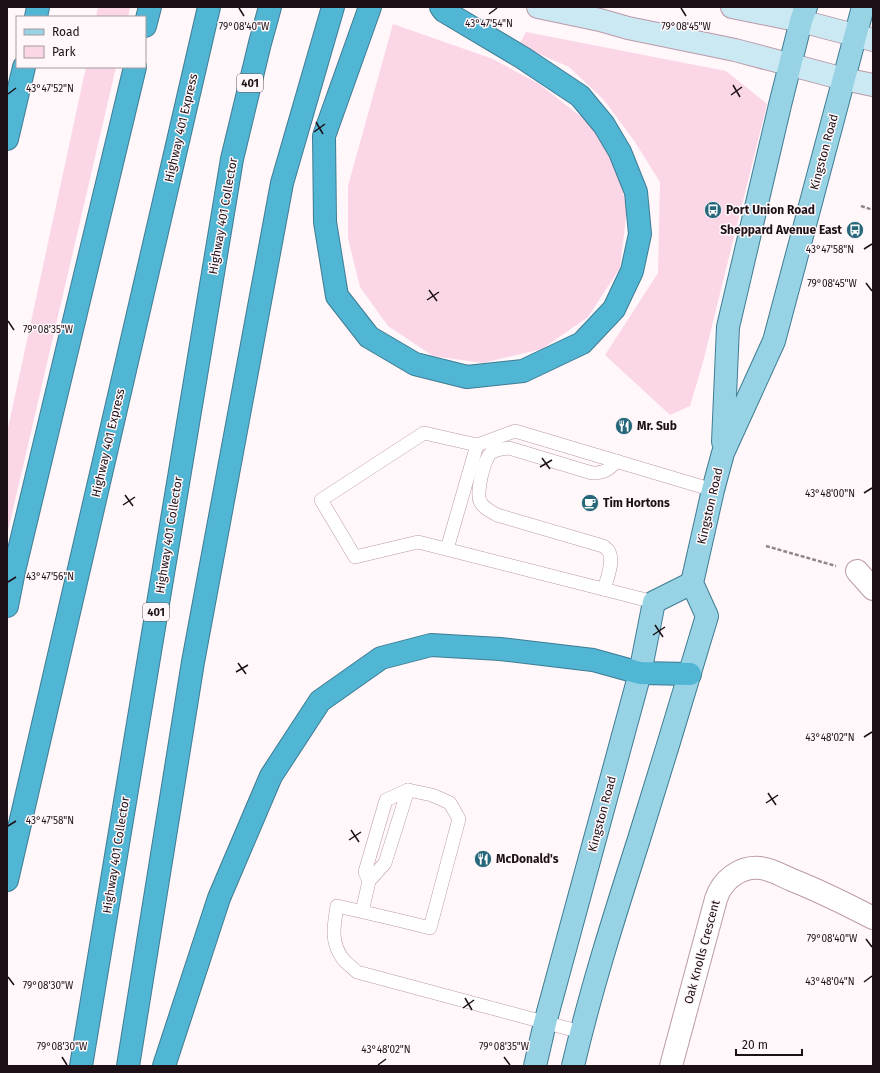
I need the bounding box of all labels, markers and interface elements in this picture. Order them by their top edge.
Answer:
legend [16,16,146,68]
text: 43°47'54"N [465,18,513,30]
text: 79°08'40"W [219,21,270,33]
text: 79°08'45"W [661,21,712,33]
text: Road [52,25,80,39]
text: Park [52,45,76,59]
street label: Highway 401 Express [162,72,200,184]
road number: 401 [237,74,263,92]
text: 43°47'52"N [26,83,74,95]
street label: Kingston Road [807,112,841,192]
street label: Highway 401 Collector [206,156,240,276]
bus stop icon: Port Union Road [703,200,723,220]
place label: Port Union Road [726,203,815,217]
bus stop icon: Sheppard Avenue East [845,220,865,240]
place label: Sheppard Avenue East [720,223,842,237]
text: 43°47'58"N [806,244,854,256]
text: 79°08'45"W [807,278,858,290]
text: 79°08'35"W [23,324,74,336]
street label: Highway 401 Express [89,387,127,499]
restaurant icon: Mr. Sub [614,416,634,436]
place label: Mr. Sub [637,419,677,433]
street label: Kingston Road [694,466,726,546]
street label: Highway 401 Collector [153,475,185,595]
text: 43°48'00"N [805,488,855,500]
cafe icon: Tim Hortons [580,493,600,513]
place label: Tim Hortons [603,496,670,510]
text: 43°47'56"N [26,571,74,583]
road number: 401 [143,603,169,621]
text: 43°48'02"N [805,732,855,744]
street label: Kingston Road [585,774,619,854]
street label: Highway 401 Collector [100,795,132,915]
text: 43°47'58"N [26,815,74,827]
restaurant icon: McDonald's [473,849,493,869]
place label: McDonald's [496,852,559,866]
street label: Oak Knolls Crescent [681,898,723,1006]
text: 79°08'40"W [807,933,858,945]
text: 43°48'04"N [805,976,855,988]
text: 79°08'30"W [23,980,74,992]
scale bar [736,1031,802,1057]
text: 20 m [742,1038,768,1052]
text: 79°08'30"W [37,1041,88,1053]
text: 79°08'35"W [479,1041,530,1053]
text: 43°48'02"N [361,1044,411,1056]

